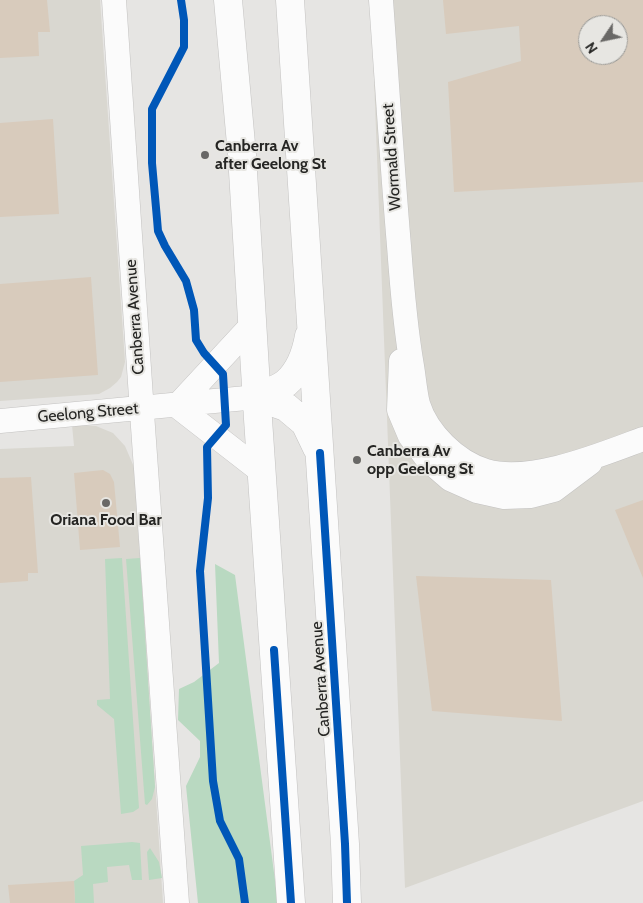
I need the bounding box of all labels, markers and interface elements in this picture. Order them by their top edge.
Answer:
north arrow [578,15,628,65]
text: N [581,39,602,57]
street label: Wormald Street [379,103,405,211]
place label: Canberra Av after Geelong St [215,136,326,174]
marker: Canberra Av after Geelong St [199,149,211,161]
street label: Canberra Avenue [121,259,149,375]
street label: Geelong Street [37,399,139,427]
place label: Canberra Av opp Geelong St [367,441,473,479]
marker: Canberra Av opp Geelong St [351,454,363,466]
marker: Oriana Food Bar [100,497,112,509]
place label: Oriana Food Bar [50,510,162,530]
street label: Canberra Avenue [307,621,335,737]

